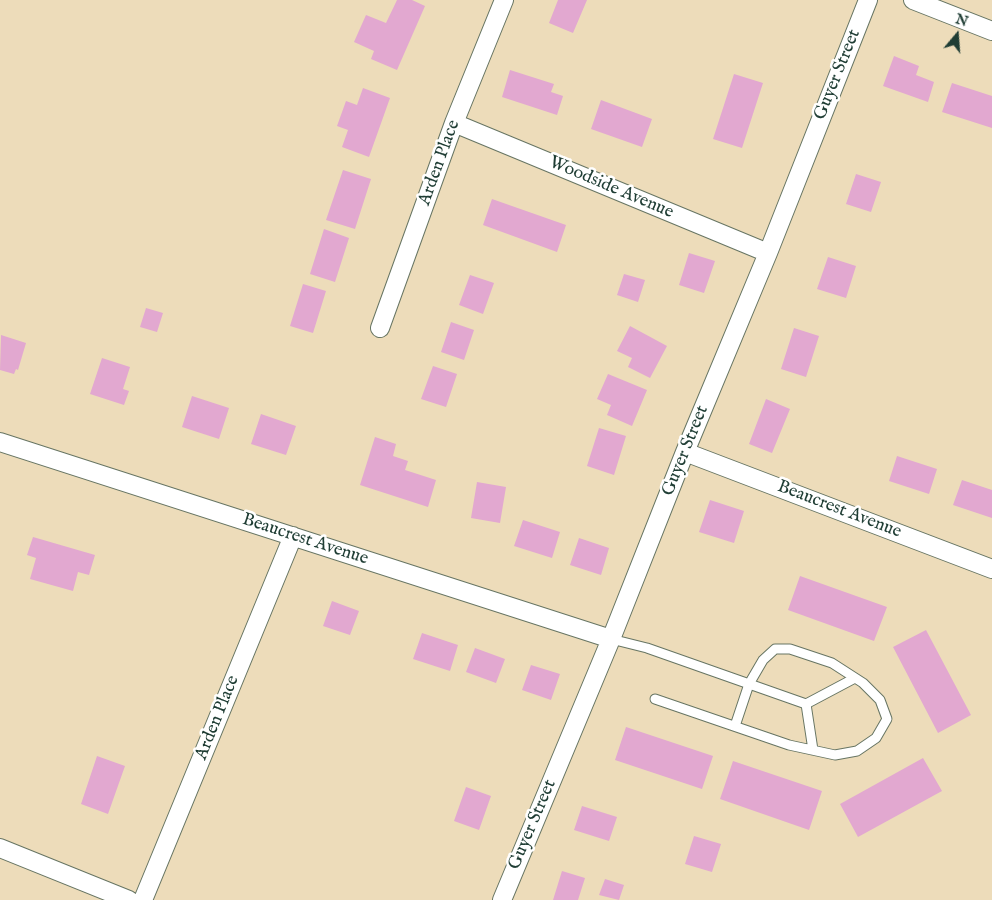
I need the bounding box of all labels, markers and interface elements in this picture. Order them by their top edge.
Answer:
north arrow [932,10,982,60]
text: N [953,10,970,31]
street label: Guyer Street [810,27,866,123]
street label: Arden Place [415,117,465,209]
street label: Woodside Avenue [546,152,676,224]
street label: Guyer Street [658,403,714,499]
street label: Beaucrest Avenue [774,476,904,544]
street label: Beaucrest Avenue [239,509,371,571]
street label: Arden Place [191,673,245,763]
street label: Guyer Street [504,777,562,873]

